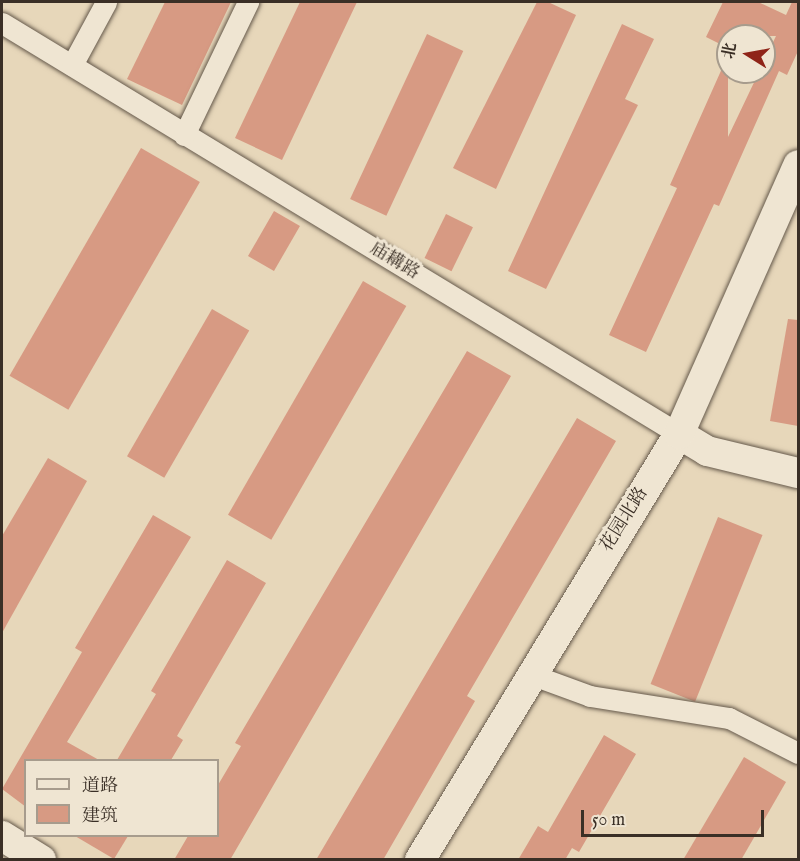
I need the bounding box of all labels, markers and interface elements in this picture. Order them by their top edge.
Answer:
north arrow [716,24,776,84]
text: 北 [719,41,742,61]
street label: 庙耩路 [365,239,423,285]
street label: 花园北路 [597,484,653,556]
legend [24,759,219,837]
text: 道路 [82,775,118,798]
scale bar [584,798,767,836]
text: 建筑 [82,805,118,828]
text: 50 m [592,809,625,832]

